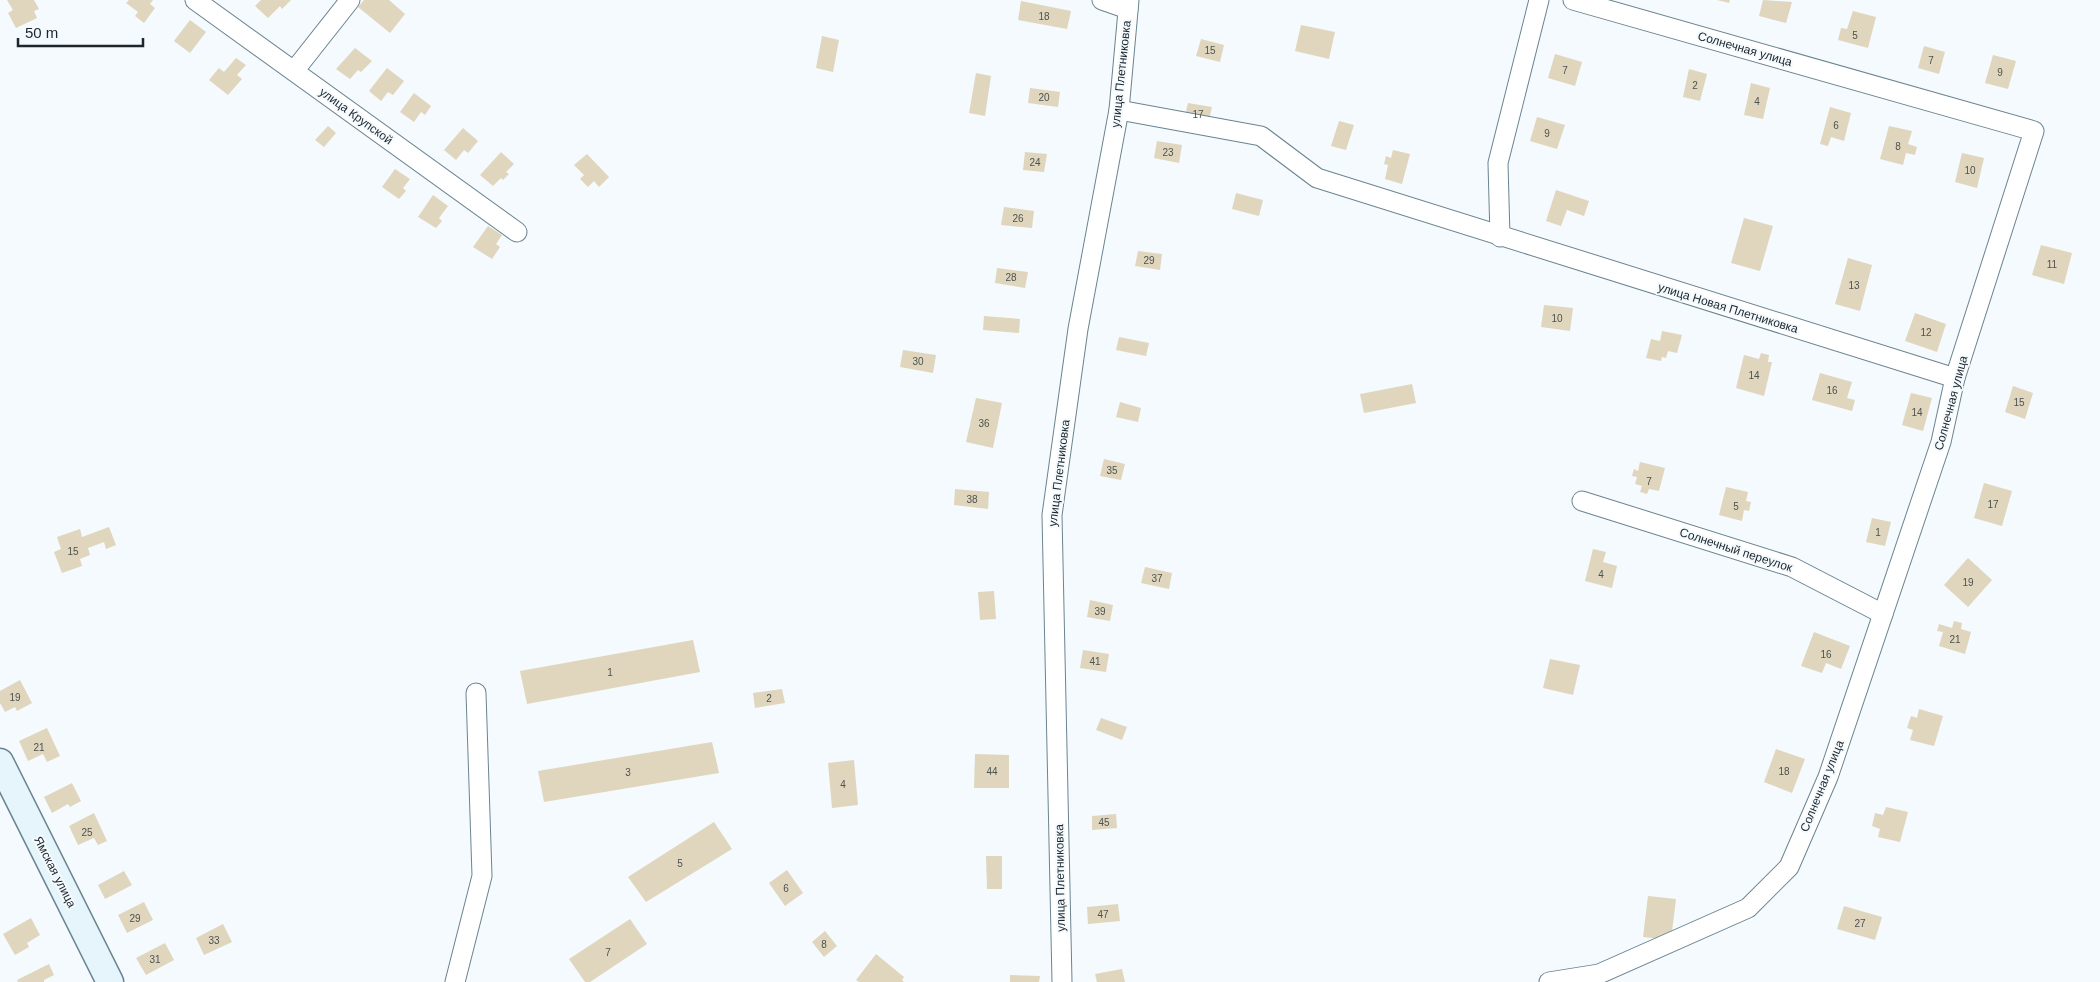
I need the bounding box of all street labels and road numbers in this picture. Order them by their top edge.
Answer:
street label: улица Плетниковка [1108,19,1134,128]
street label: Солнечная улица [1696,29,1794,69]
street label: улица Крупской [317,85,395,147]
street label: улица Новая Плетниковка [1656,280,1800,336]
street label: Солнечная улица [1932,354,1970,452]
street label: улица Плетниковка [1045,418,1073,527]
street label: Солнечный переулок [1678,525,1795,575]
street label: Солнечная улица [1797,738,1847,834]
street label: улица Плетниковка [1052,824,1068,932]
street label: Ямская улица [31,834,79,910]

